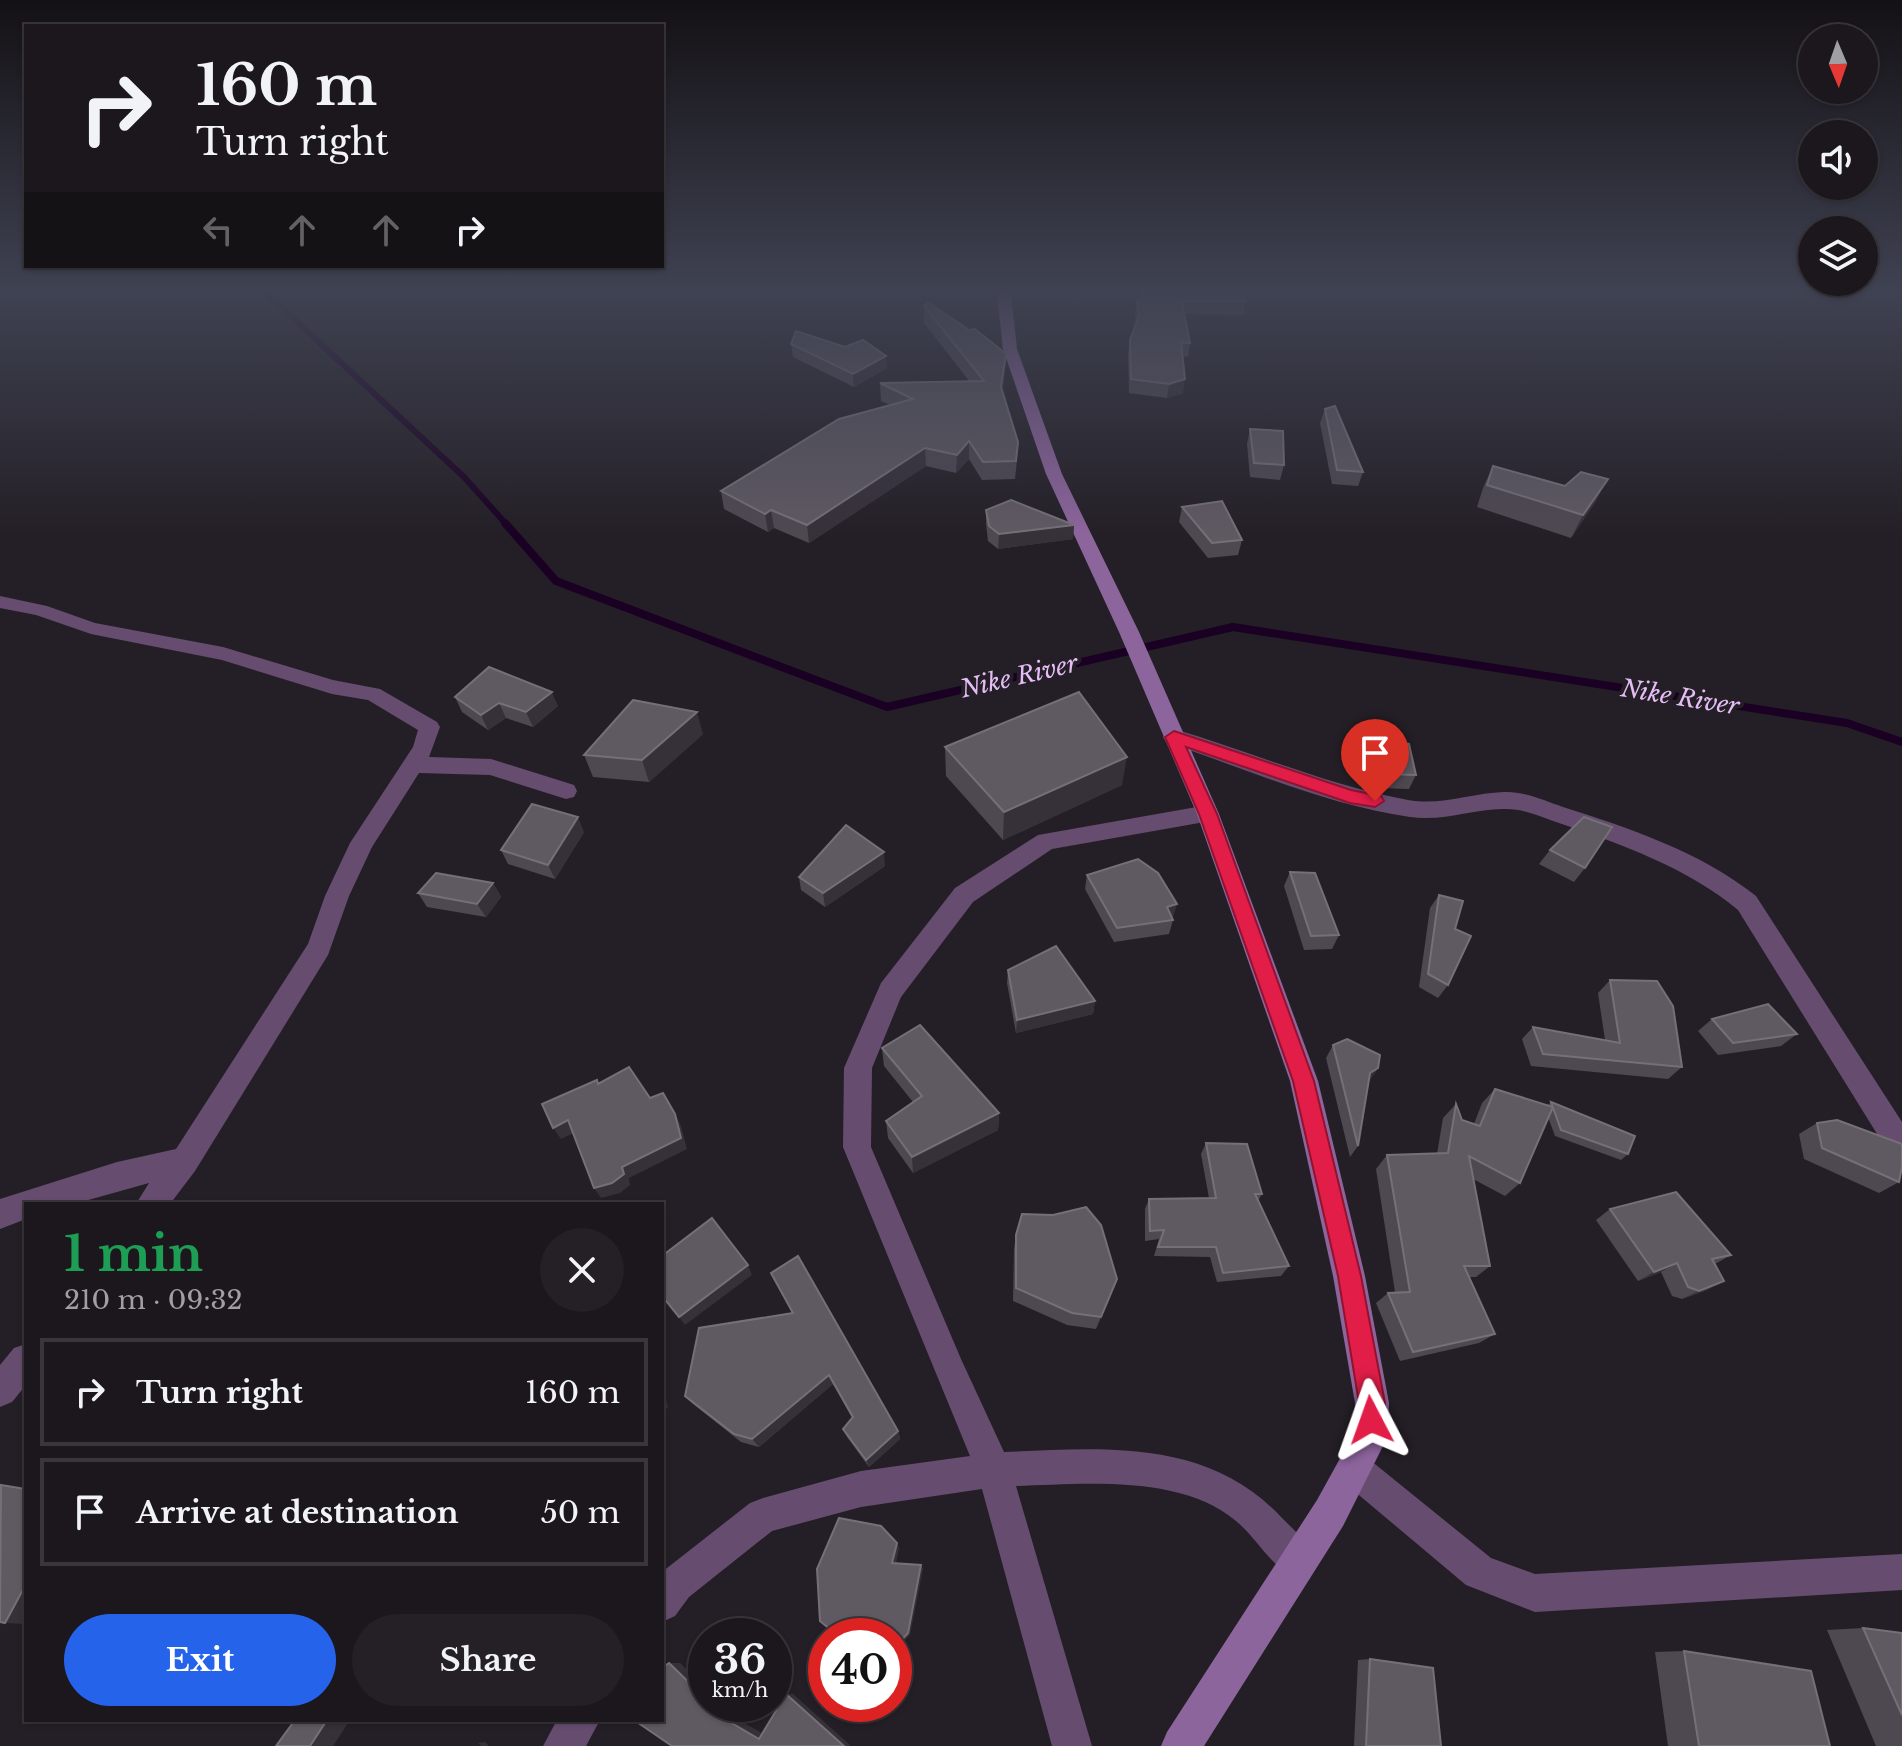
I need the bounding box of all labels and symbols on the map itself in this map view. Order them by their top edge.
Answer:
north arrow [1798,24,1878,104]
water label: Nike River [957,648,1081,704]
water label: Nike River [1618,673,1742,721]
pin [1341,719,1409,801]
position arrow [1329,1378,1413,1462]
speed limit sign: 40 [808,1618,912,1722]

